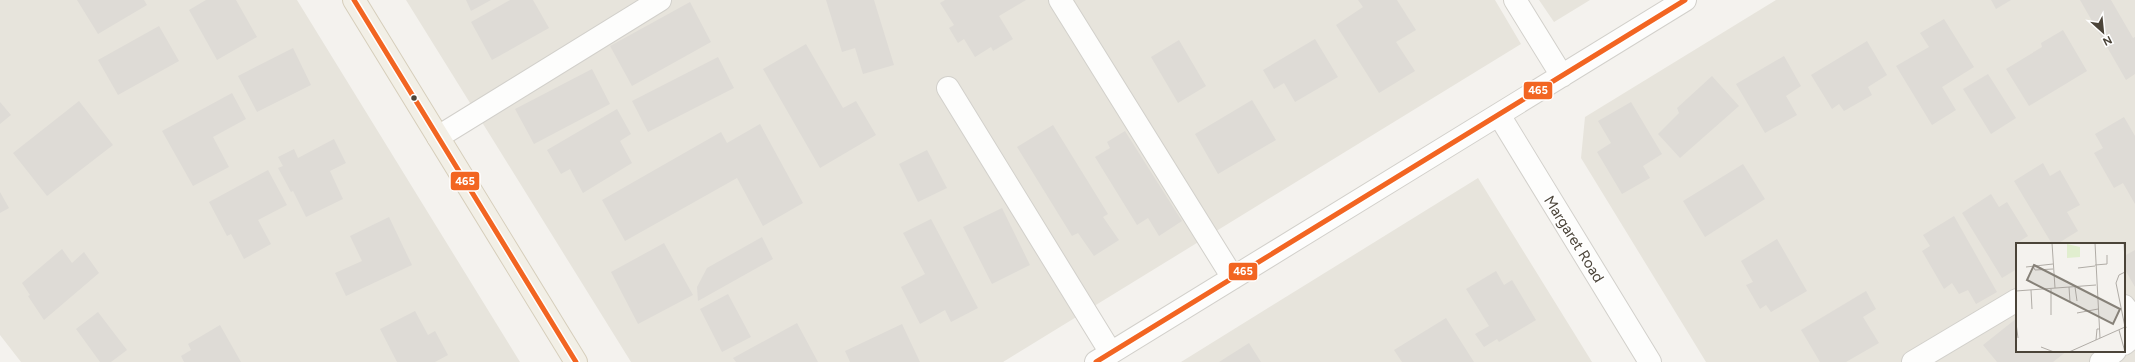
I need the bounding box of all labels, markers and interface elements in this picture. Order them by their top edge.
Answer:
north arrow [2083,12,2123,52]
text: N [2101,33,2114,48]
line badge: 465 [1523,81,1553,100]
text: 465 [1528,84,1548,97]
unlabelled marker [409,93,419,103]
line badge: 465 [450,171,480,191]
text: 465 [455,175,475,188]
street label: Margaret Road [1540,192,1608,286]
inset map [2016,243,2125,352]
line badge: 465 [1228,262,1258,281]
text: 465 [1233,265,1253,278]

